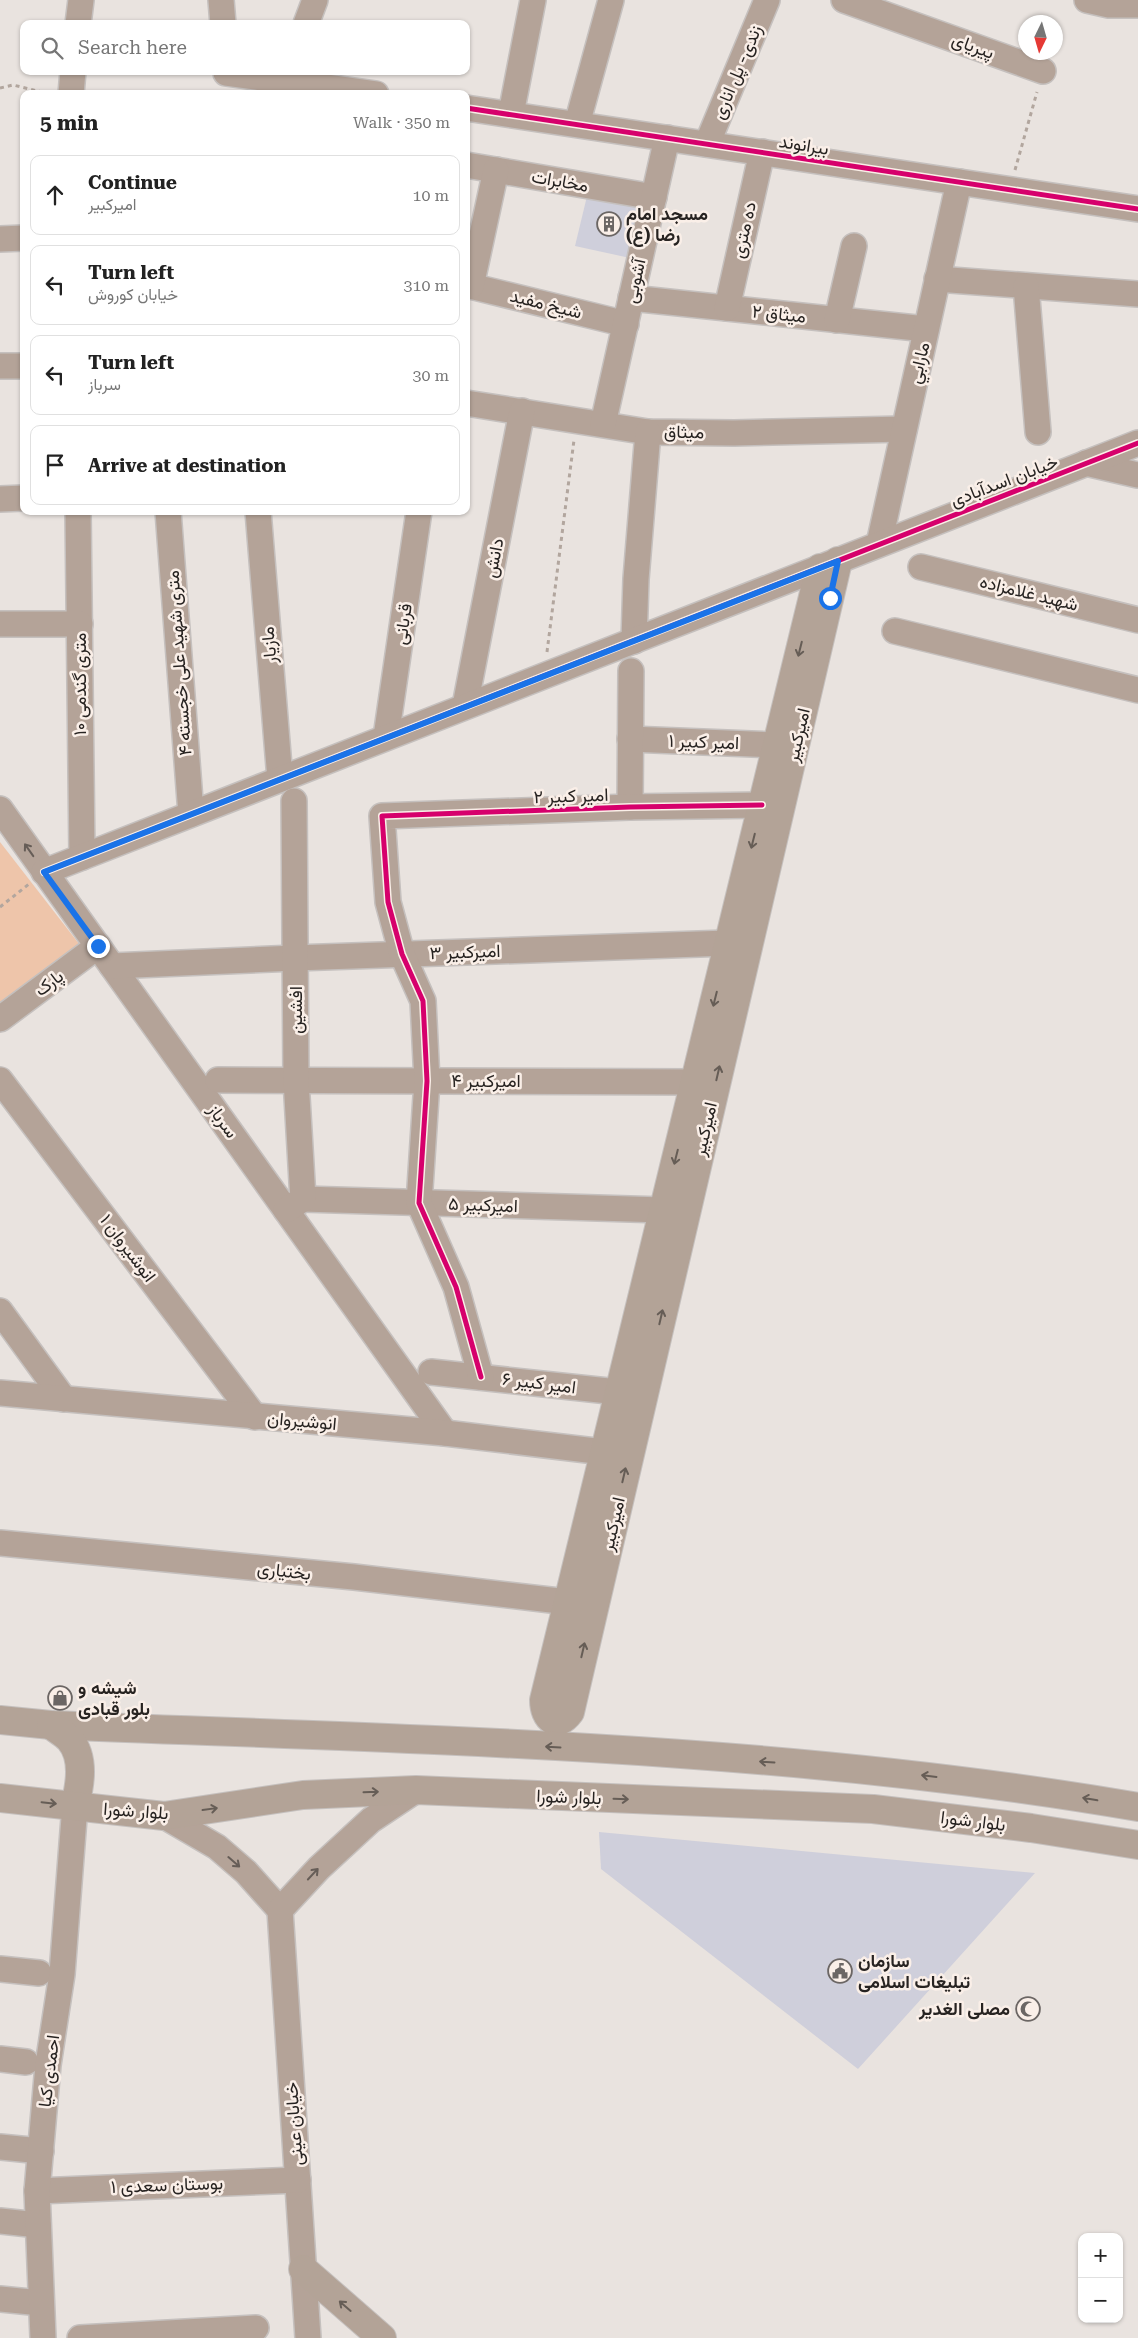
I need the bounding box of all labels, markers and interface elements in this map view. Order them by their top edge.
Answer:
north arrow [1018,15,1063,60]
search box [20,20,470,75]
street label: زندی- پل اناری [707,21,768,123]
street label: پیریای [949,28,997,65]
icon: search [38,34,66,62]
text: Search here [78,36,187,59]
text: 5 min [40,111,98,135]
text: Walk · 350 m [353,113,450,132]
street label: بیرانوند [777,130,831,160]
street label: مخابرات [530,165,590,197]
text: Continue [88,171,177,194]
icon: ahead [41,181,69,209]
text: 10 m [412,186,449,205]
text: امیرکبیر [88,195,136,214]
street label: ده متری [727,200,761,260]
place label: مسجد امام رضا (ع) [626,203,708,247]
building icon: مسجد امام رضا (ع) [596,211,622,237]
street label: آشوبی [620,255,651,305]
text: Turn left [88,261,174,284]
icon: left [41,271,69,299]
text: 310 m [403,276,449,295]
street label: شیخ مفید [508,284,584,325]
text: خیابان کوروش [88,285,178,304]
street label: میثاق ۲ [751,300,807,327]
street label: مارابي [904,340,938,387]
text: Turn left [88,351,174,374]
icon: left [41,361,69,389]
text: 30 m [412,366,449,385]
text: سرباز [88,375,121,394]
street label: میثاق [664,421,704,442]
street label: خیابان اسدآبادی [947,450,1061,512]
icon: arrive [41,451,69,479]
text: Arrive at destination [88,454,286,477]
street label: دانش [479,536,509,580]
street label: ۴ متری شهید علی خجسته [162,569,196,757]
street label: شهید غلامزاده [978,570,1080,616]
route start [819,587,842,610]
street label: قربانی [389,602,417,646]
street label: مازیار [256,626,282,665]
street label: ۱۰ متری گندمی [69,633,91,735]
one-way arrow [795,641,804,657]
street label: امیرکبیر [781,706,815,765]
street label: امیر کبیر ۱ [668,730,740,754]
street label: امیر کبیر ۲ [533,784,609,808]
one-way arrow [748,833,757,849]
one-way arrow [24,843,34,857]
route end [87,935,110,958]
street label: امیرکبیر ۳ [429,940,501,964]
street label: پارک [30,965,68,1002]
street label: افشین [285,986,307,1034]
one-way arrow [710,991,719,1007]
one-way arrow [714,1066,723,1082]
street label: امیرکبیر ۴ [451,1070,521,1092]
street label: سرباز [203,1099,243,1142]
street label: امیرکبیر [688,1100,722,1159]
one-way arrow [671,1148,680,1164]
street label: امیرکبیر ۵ [448,1193,518,1217]
street label: انوشیروان ۱ [95,1210,161,1286]
one-way arrow [657,1309,666,1325]
street label: امیر کبیر ۶ [501,1368,577,1398]
street label: انوشیروان [266,1407,338,1435]
one-way arrow [620,1467,629,1483]
street label: امیرکبیر [596,1495,630,1554]
street label: بختیاری [256,1557,312,1585]
one-way arrow [579,1643,588,1659]
place label: شیشه و بلور قبادی [78,1677,150,1720]
shop icon: شیشه و بلور قبادی [47,1685,73,1711]
one-way arrow [545,1743,561,1752]
one-way arrow [760,1757,776,1766]
one-way arrow [921,1771,937,1781]
street label: بلوار شورا [536,1785,602,1809]
one-way arrow [363,1788,379,1797]
one-way arrow [1082,1793,1098,1803]
one-way arrow [613,1794,629,1803]
one-way arrow [40,1798,56,1807]
street label: بلوار شورا [103,1798,169,1824]
one-way arrow [202,1804,218,1814]
street label: بلوار شورا [939,1806,1007,1836]
one-way arrow [227,1856,240,1867]
one-way arrow [307,1868,319,1880]
place label: سازمان تبلیغات اسلامی [858,1950,970,1993]
public building icon: سازمان تبلیغات اسلامی [827,1958,853,1984]
mosque icon: مصلی الغدیر [1015,1996,1041,2022]
place label: مصلی الغدیر [918,1998,1010,2020]
street label: احمدی کیا [34,2034,64,2108]
street label: خیابان عینی [280,2081,308,2167]
street label: بوستان سعدی ۱ [110,2172,224,2198]
map controls [1078,2233,1123,2323]
button: + [1078,2233,1123,2278]
button: − [1078,2278,1123,2323]
one-way arrow [339,2300,352,2312]

